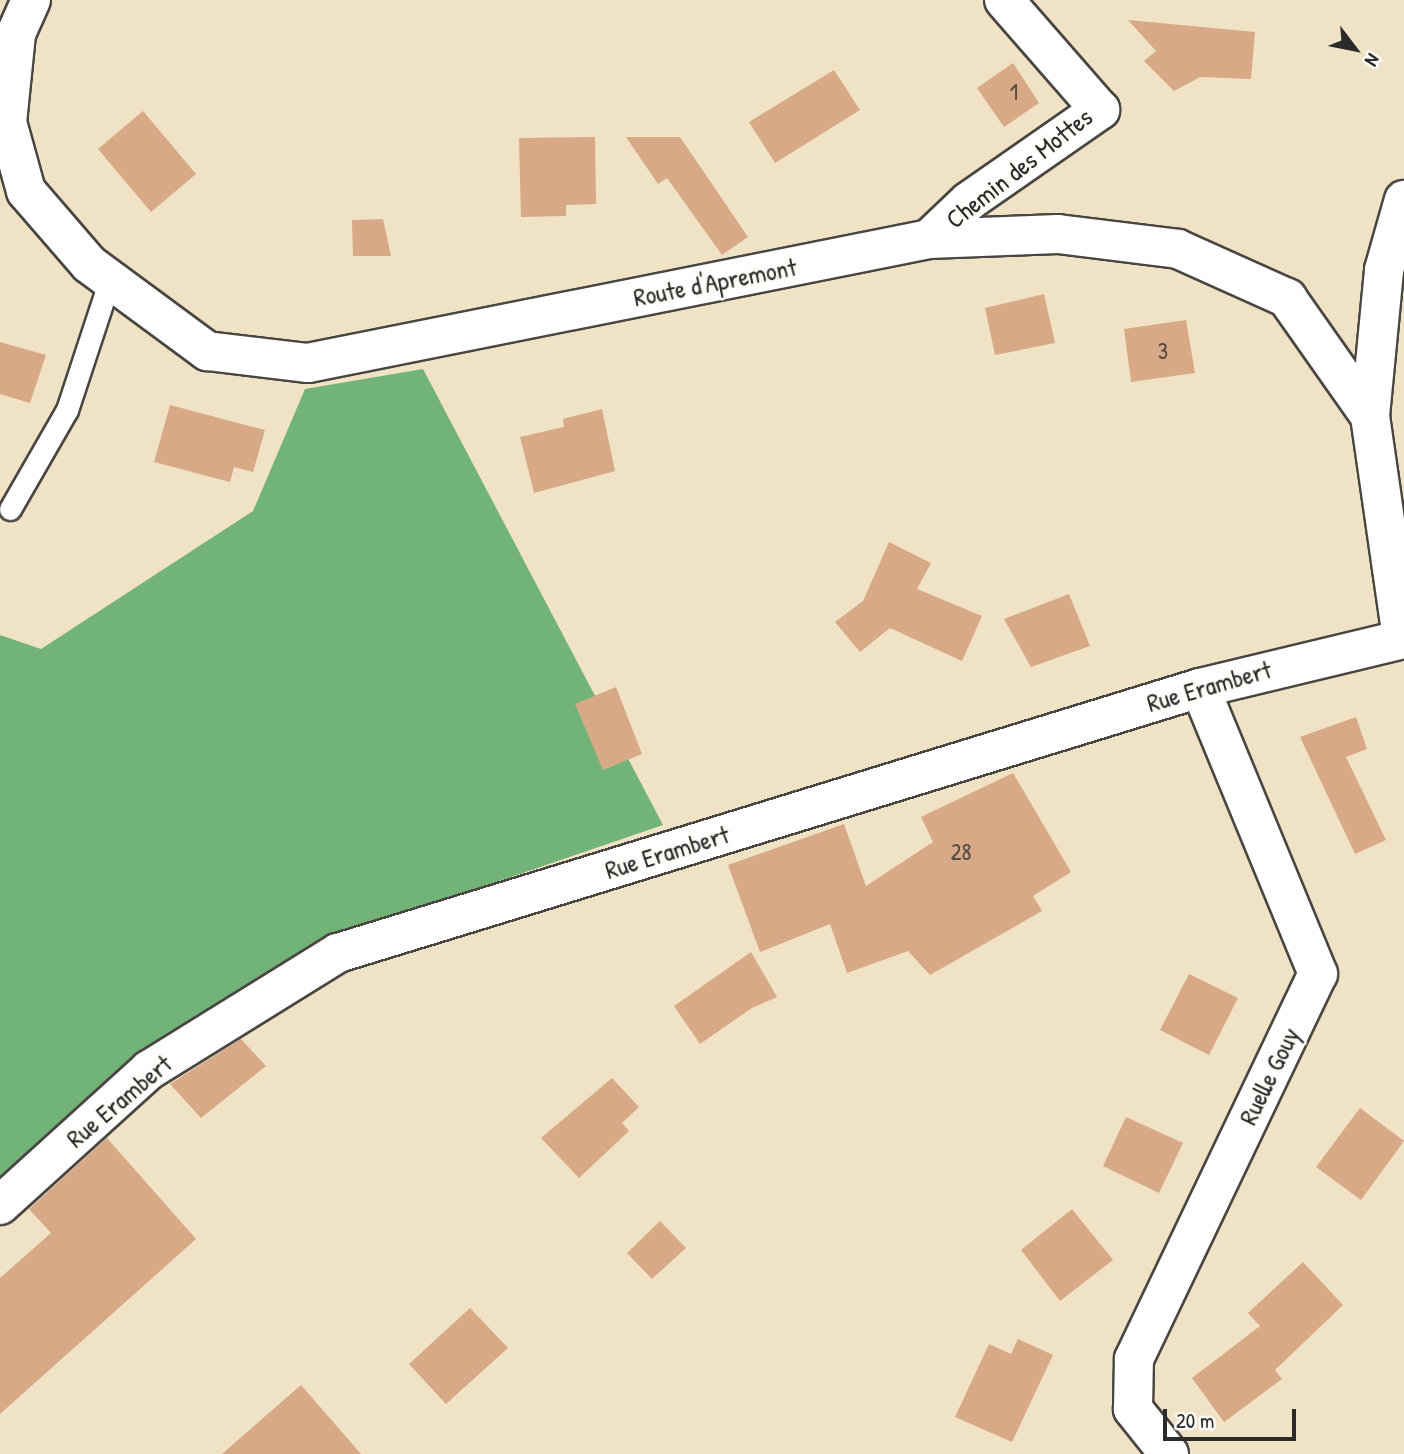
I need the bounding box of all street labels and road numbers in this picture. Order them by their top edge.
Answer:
street label: Chemin des Mottes [939,101,1099,235]
street label: Route d'Apremont [631,251,799,313]
street label: Rue Erambert [1143,653,1275,719]
street label: Rue Erambert [601,818,733,886]
street label: Ruelle Gouy [1232,1022,1306,1130]
street label: Rue Erambert [60,1048,178,1154]

